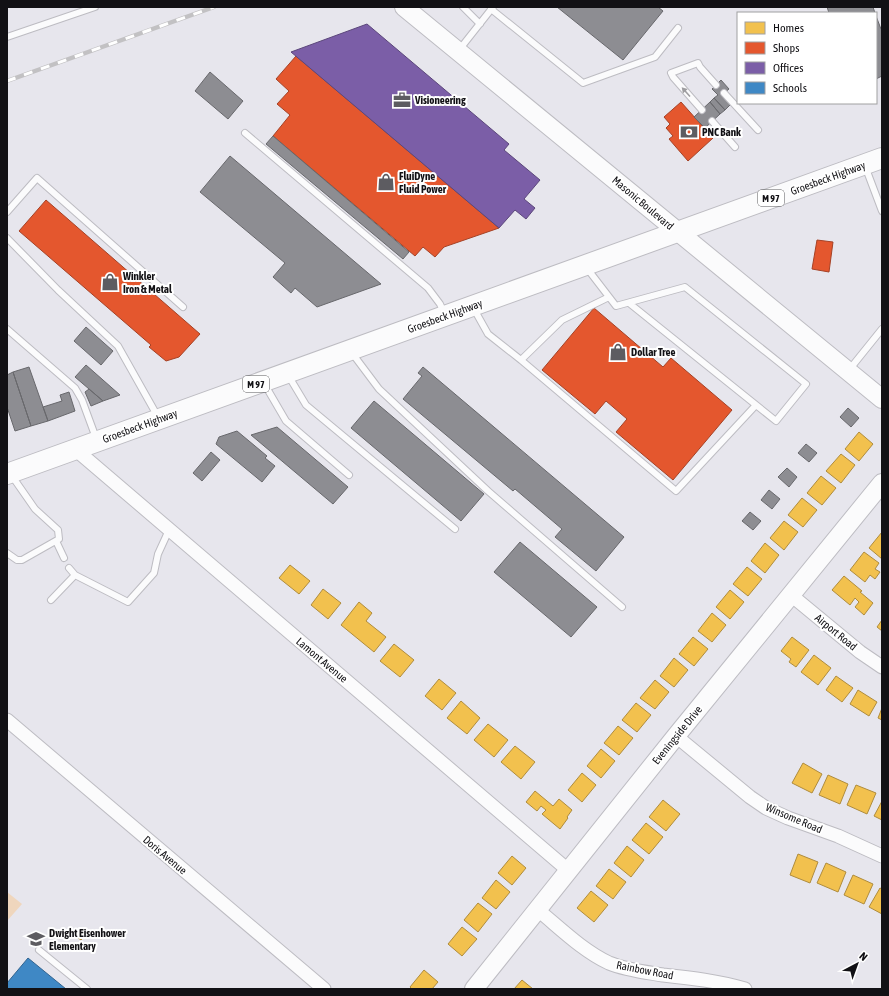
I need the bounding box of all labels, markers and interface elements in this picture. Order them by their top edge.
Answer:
legend [737,12,877,104]
text: Homes [773,21,804,35]
text: Shops [773,41,799,55]
text: Offices [773,61,803,75]
text: Schools [773,81,807,95]
one-way arrow [681,86,690,97]
office icon: Visioneering [392,90,412,110]
place label: Visioneering [414,94,466,106]
bank icon: PNC Bank [679,122,699,142]
place label: PNC Bank [702,126,741,138]
street label: Groesbeck Highway [789,159,867,197]
place label: FluiDyne Fluid Power [399,170,447,195]
shop icon: FluiDyne Fluid Power [376,172,396,192]
street label: Masonic Boulevard [610,174,676,232]
road number: M 97 [758,190,784,206]
place label: Winkler Iron & Metal [122,270,173,295]
shop icon: Winkler Iron & Metal [100,272,120,292]
street label: Groesbeck Highway [406,297,484,335]
shop icon: Dollar Tree [608,342,628,362]
place label: Dollar Tree [631,346,675,358]
road number: M 97 [243,376,269,392]
street label: Groesbeck Highway [101,407,179,445]
street label: Airport Road [813,611,859,653]
street label: Lamont Avenue [294,635,350,685]
street label: Eveningside Drive [650,703,704,767]
street label: Winsome Road [764,801,824,835]
street label: Doris Avenue [141,833,189,877]
place label: Dwight Eisenhower Elementary [49,927,126,952]
school or university icon: Dwight Eisenhower Elementary [26,929,46,949]
north arrow [837,944,877,984]
text: N [857,950,870,963]
street label: Rainbow Road [615,959,675,981]

